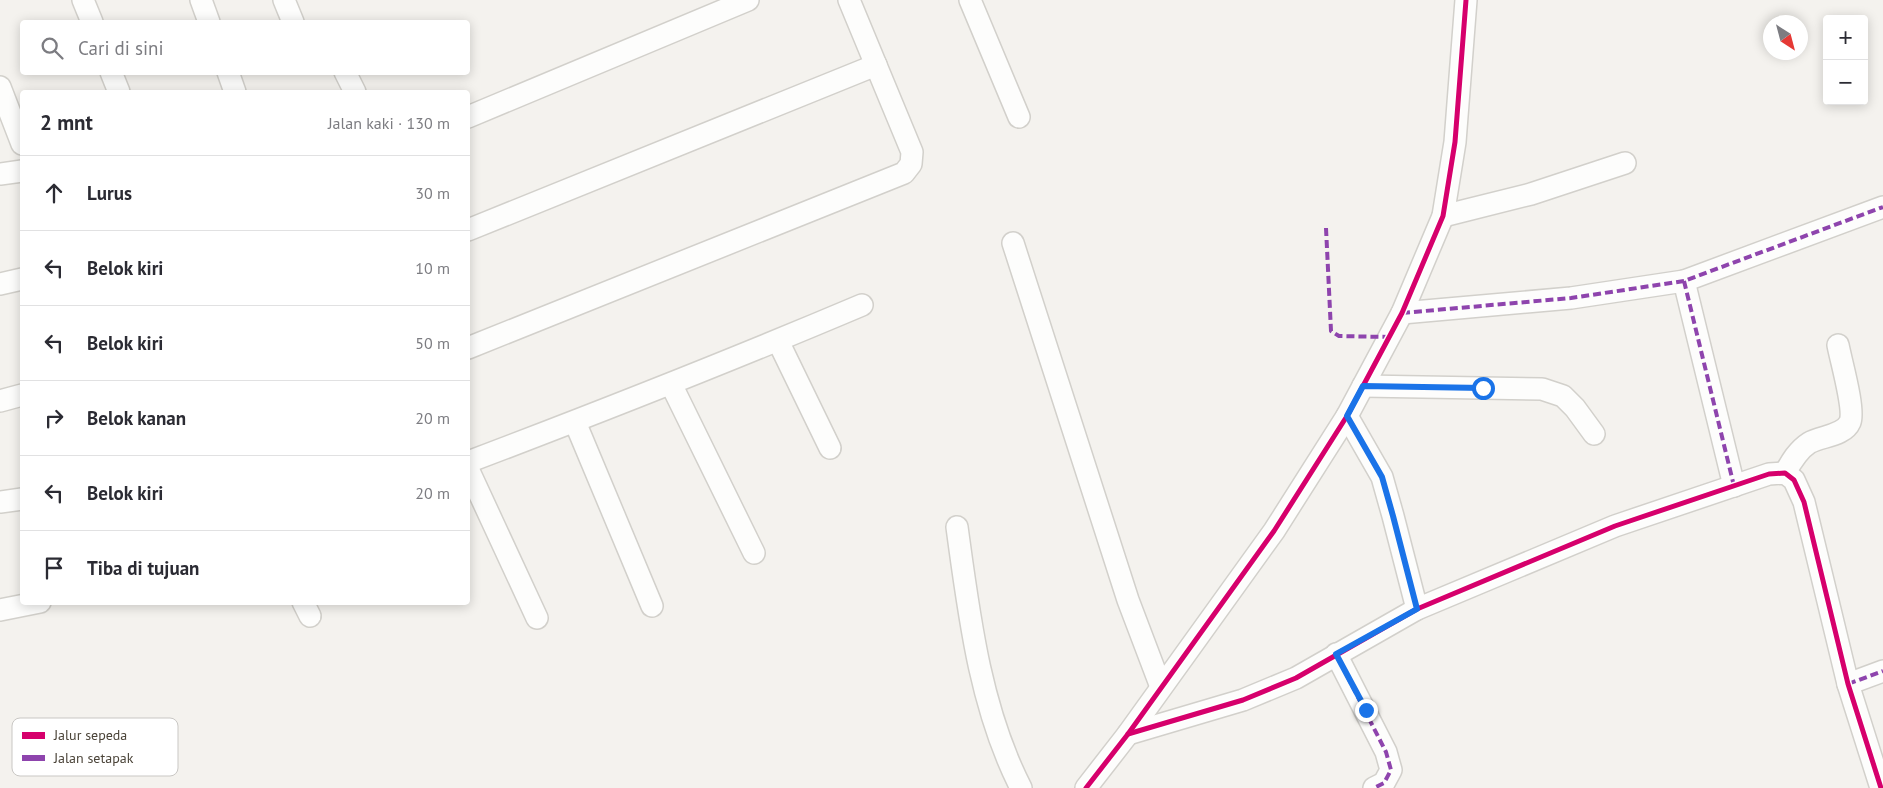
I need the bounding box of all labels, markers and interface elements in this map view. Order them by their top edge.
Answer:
north arrow [1763,15,1808,60]
map controls [1823,15,1868,105]
button: + [1823,15,1868,60]
search box [20,20,470,75]
icon: search [38,34,66,62]
text: Cari di sini [78,36,164,60]
button: − [1823,60,1868,105]
text: 2 mnt [40,109,93,136]
text: Jalan kaki · 130 m [328,113,450,133]
icon: ahead [40,179,68,207]
text: Lurus [87,181,132,205]
text: 30 m [415,183,450,203]
icon: left [40,254,68,282]
text: Belok kiri [87,256,163,280]
text: 10 m [415,258,450,278]
icon: left [40,329,68,357]
text: Belok kiri [87,331,163,355]
text: 50 m [415,333,450,353]
route start [1472,377,1495,400]
icon: right [40,404,68,432]
text: Belok kanan [87,406,186,430]
text: 20 m [415,408,450,428]
icon: left [40,479,68,507]
text: Belok kiri [87,481,163,505]
text: 20 m [415,483,450,503]
icon: arrive [40,554,68,582]
text: Tiba di tujuan [87,556,199,580]
route end [1355,699,1378,722]
legend [12,718,178,776]
text: Jalur sepeda [53,726,127,744]
text: Jalan setapak [53,749,134,767]

